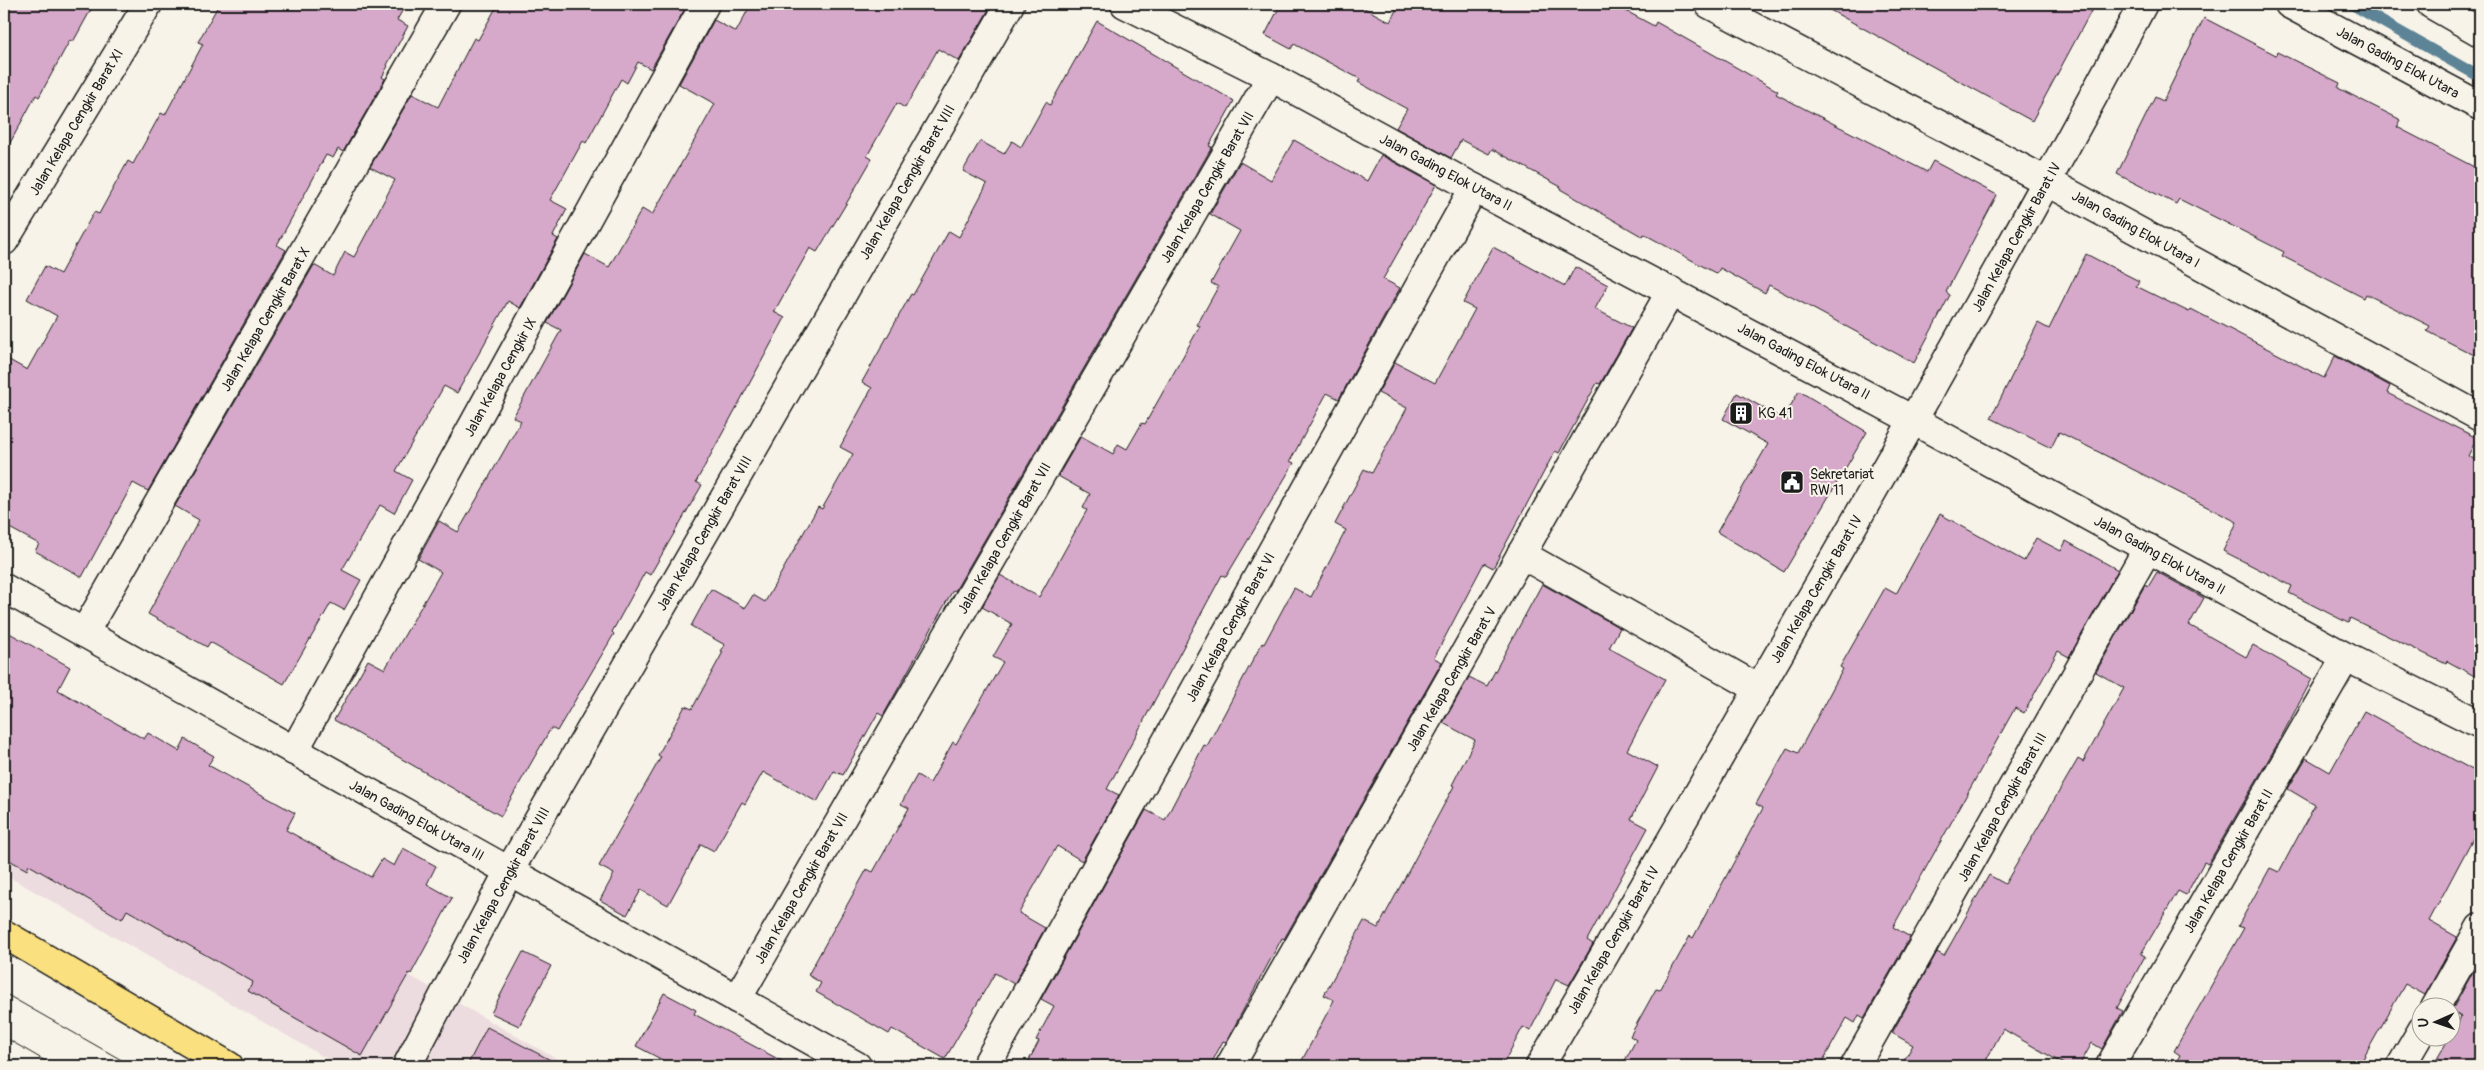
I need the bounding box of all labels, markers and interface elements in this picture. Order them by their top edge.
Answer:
street label: Jalan Gading Elok Utara [2333,23,2462,102]
street label: Jalan Kelapa Cengkir Barat XI [26,46,127,198]
street label: Jalan Kelapa Cengkir Barat VIII [856,102,959,263]
street label: Jalan Kelapa Cengkir Barat VII [1157,109,1258,266]
street label: Jalan Gading Elok Utara II [1377,130,1515,215]
street label: Jalan Kelapa Cengkir Barat IV [1968,160,2065,315]
street label: Jalan Gading Elok Utara I [2069,187,2203,272]
street label: Jalan Kelapa Cengkir Barat X [217,244,314,394]
street label: Jalan Kelapa Cengkir IX [461,315,540,440]
street label: Jalan Gading Elok Utara II [1735,319,1873,404]
building icon: KG 41 [1728,400,1754,426]
place label: KG 41 [1758,405,1792,422]
street label: Jalan Kelapa Cengkir Barat VIII [653,453,756,614]
street label: Jalan Kelapa Cengkir Barat VII [954,460,1055,617]
place label: Sekretariat RW 11 [1810,466,1874,499]
public building icon: Sekretariat RW 11 [1779,469,1805,495]
street label: Jalan Kelapa Cengkir Barat IV [1767,512,1866,666]
street label: Jalan Gading Elok Utara II [2091,512,2228,599]
street label: Jalan Kelapa Cengkir Barat VI [1182,550,1279,705]
street label: Jalan Kelapa Cengkir Barat V [1403,604,1500,755]
street label: Jalan Kelapa Cengkir Barat III [1954,730,2050,885]
street label: Jalan Gading Elok Utara III [346,776,487,865]
street label: Jalan Kelapa Cengkir Barat II [2180,786,2277,936]
street label: Jalan Kelapa Cengkir Barat VIII [453,804,554,966]
street label: Jalan Kelapa Cengkir Barat VII [751,810,852,967]
street label: Jalan Kelapa Cengkir Barat IV [1564,863,1663,1017]
north arrow [2412,998,2462,1048]
text: U [2415,1018,2432,1027]

